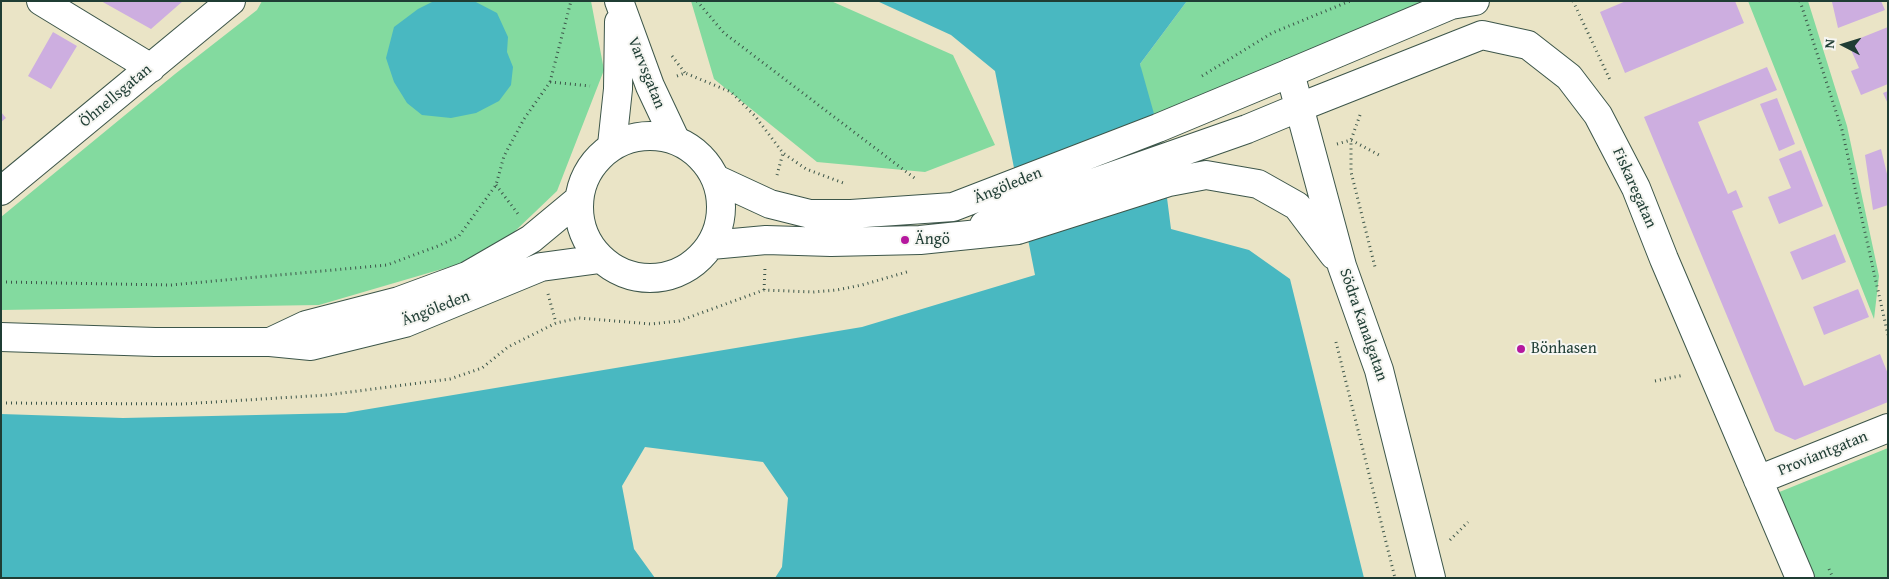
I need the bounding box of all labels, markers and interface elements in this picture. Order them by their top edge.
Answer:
north arrow [1819,20,1869,70]
street label: Varvsgatan [623,34,669,112]
text: N [1819,38,1839,49]
street label: Öhnellsgatan [76,60,156,132]
street label: Fiskaregatan [1608,145,1660,231]
street label: Ängöleden [971,164,1045,208]
place label: Ängö [915,230,950,250]
marker: Ängö [899,234,911,246]
street label: Södra Kanalgatan [1335,266,1391,384]
street label: Ängöleden [399,287,473,331]
place label: Bönhasen [1531,339,1597,359]
marker: Bönhasen [1515,343,1527,355]
street label: Proviantgatan [1775,427,1871,481]

